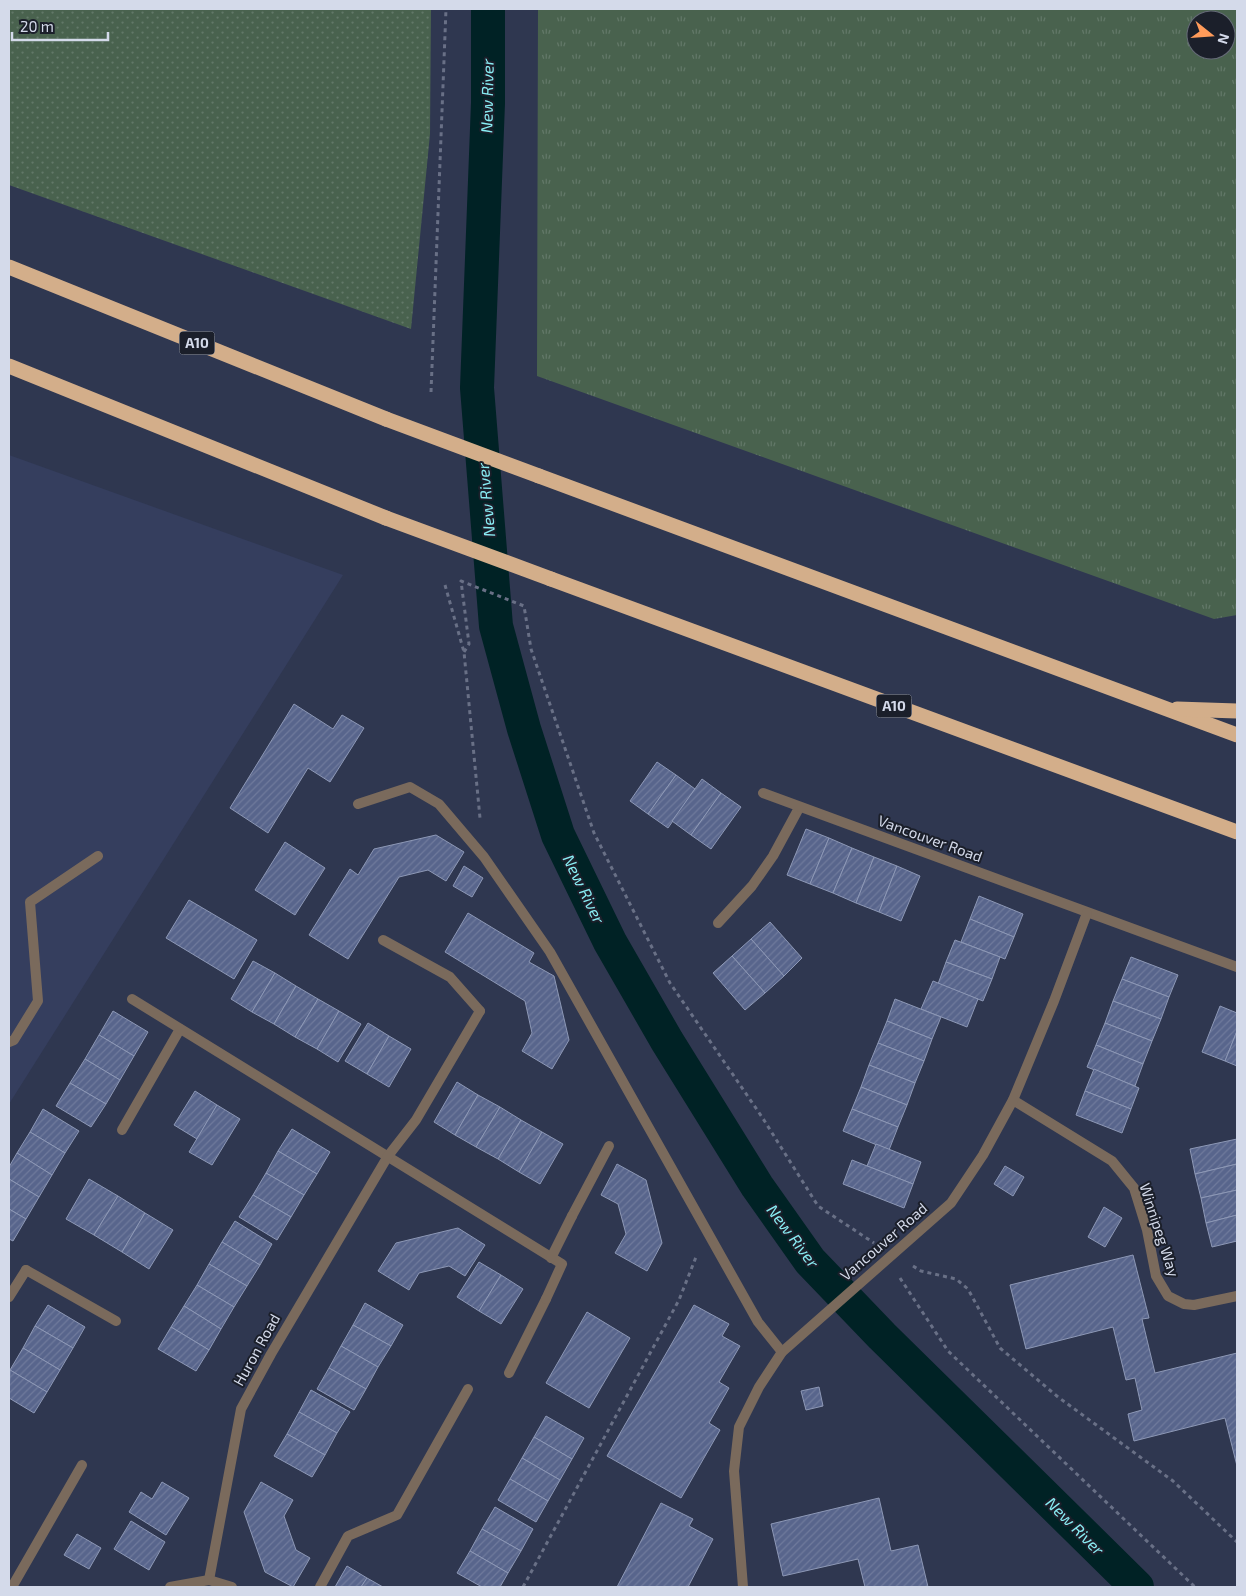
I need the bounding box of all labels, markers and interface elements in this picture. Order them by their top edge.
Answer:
scale bar [12,10,109,42]
north arrow [1186,10,1236,60]
text: 20 m [20,17,54,35]
text: N [1214,32,1234,46]
water label: New River [476,58,497,133]
road number: A10 [180,332,214,354]
water label: New River [473,462,498,538]
road number: A10 [876,694,912,718]
street label: Vancouver Road [876,811,985,865]
water label: New River [560,851,610,927]
street label: Winnipeg Way [1136,1181,1184,1279]
street label: Vancouver Road [836,1199,931,1284]
water label: New River [763,1200,824,1272]
street label: Huron Road [229,1310,283,1389]
water label: New River [1042,1493,1109,1559]

